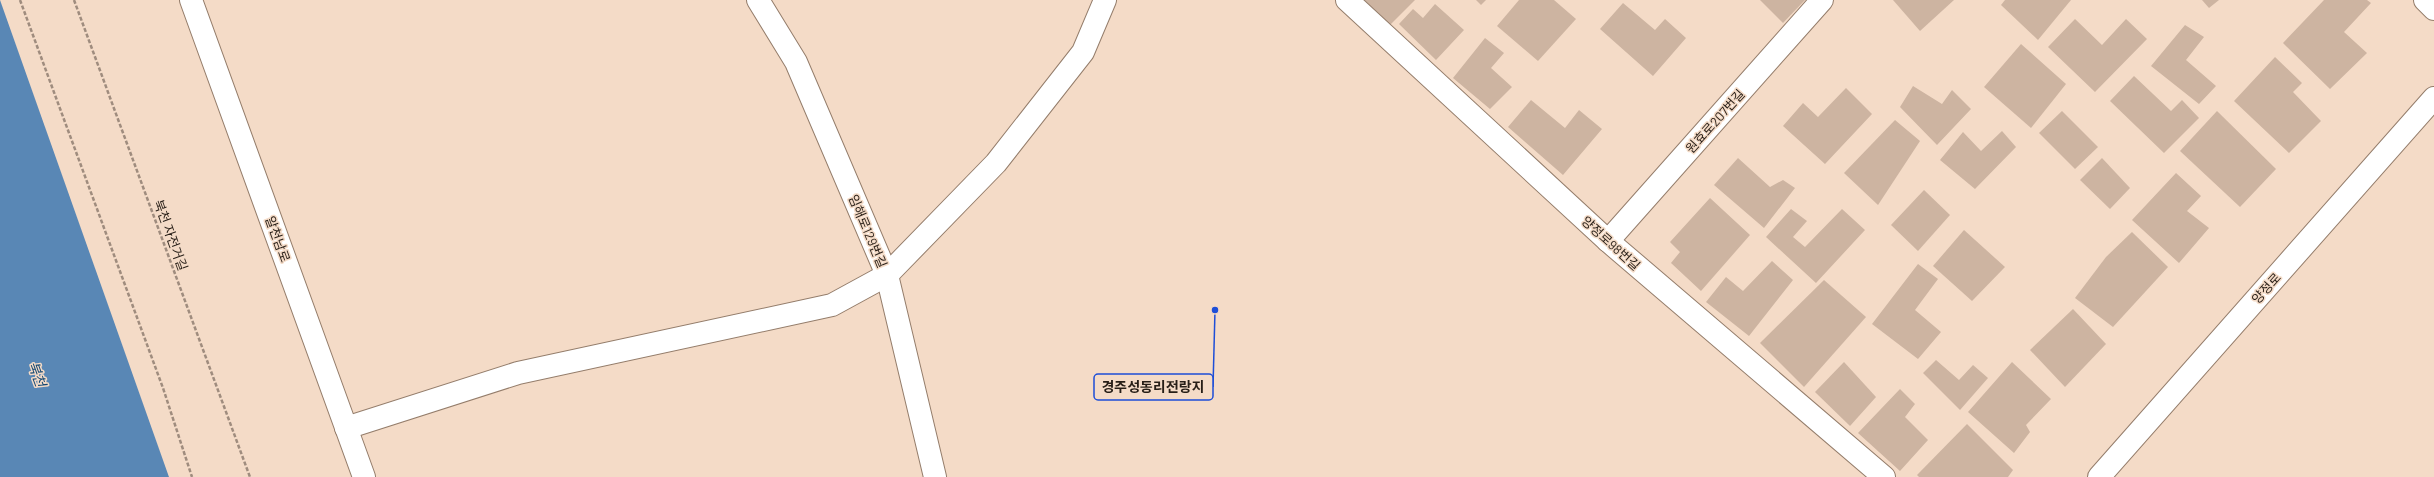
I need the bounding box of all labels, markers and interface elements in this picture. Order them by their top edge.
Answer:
street label: 원효로207번길 [1682,86,1748,156]
street label: 임해로129번길 [845,192,891,270]
street label: 북천 자전거길 [151,197,191,273]
street label: 양정로98번길 [1578,213,1644,273]
street label: 알천남로 [262,214,294,264]
street label: 양정로 [2248,269,2284,307]
water label: 북천 [25,359,50,390]
callout: 경주성동리전랑지 [1094,374,1213,400]
text: 경주성동리전랑지 [1101,378,1205,395]

